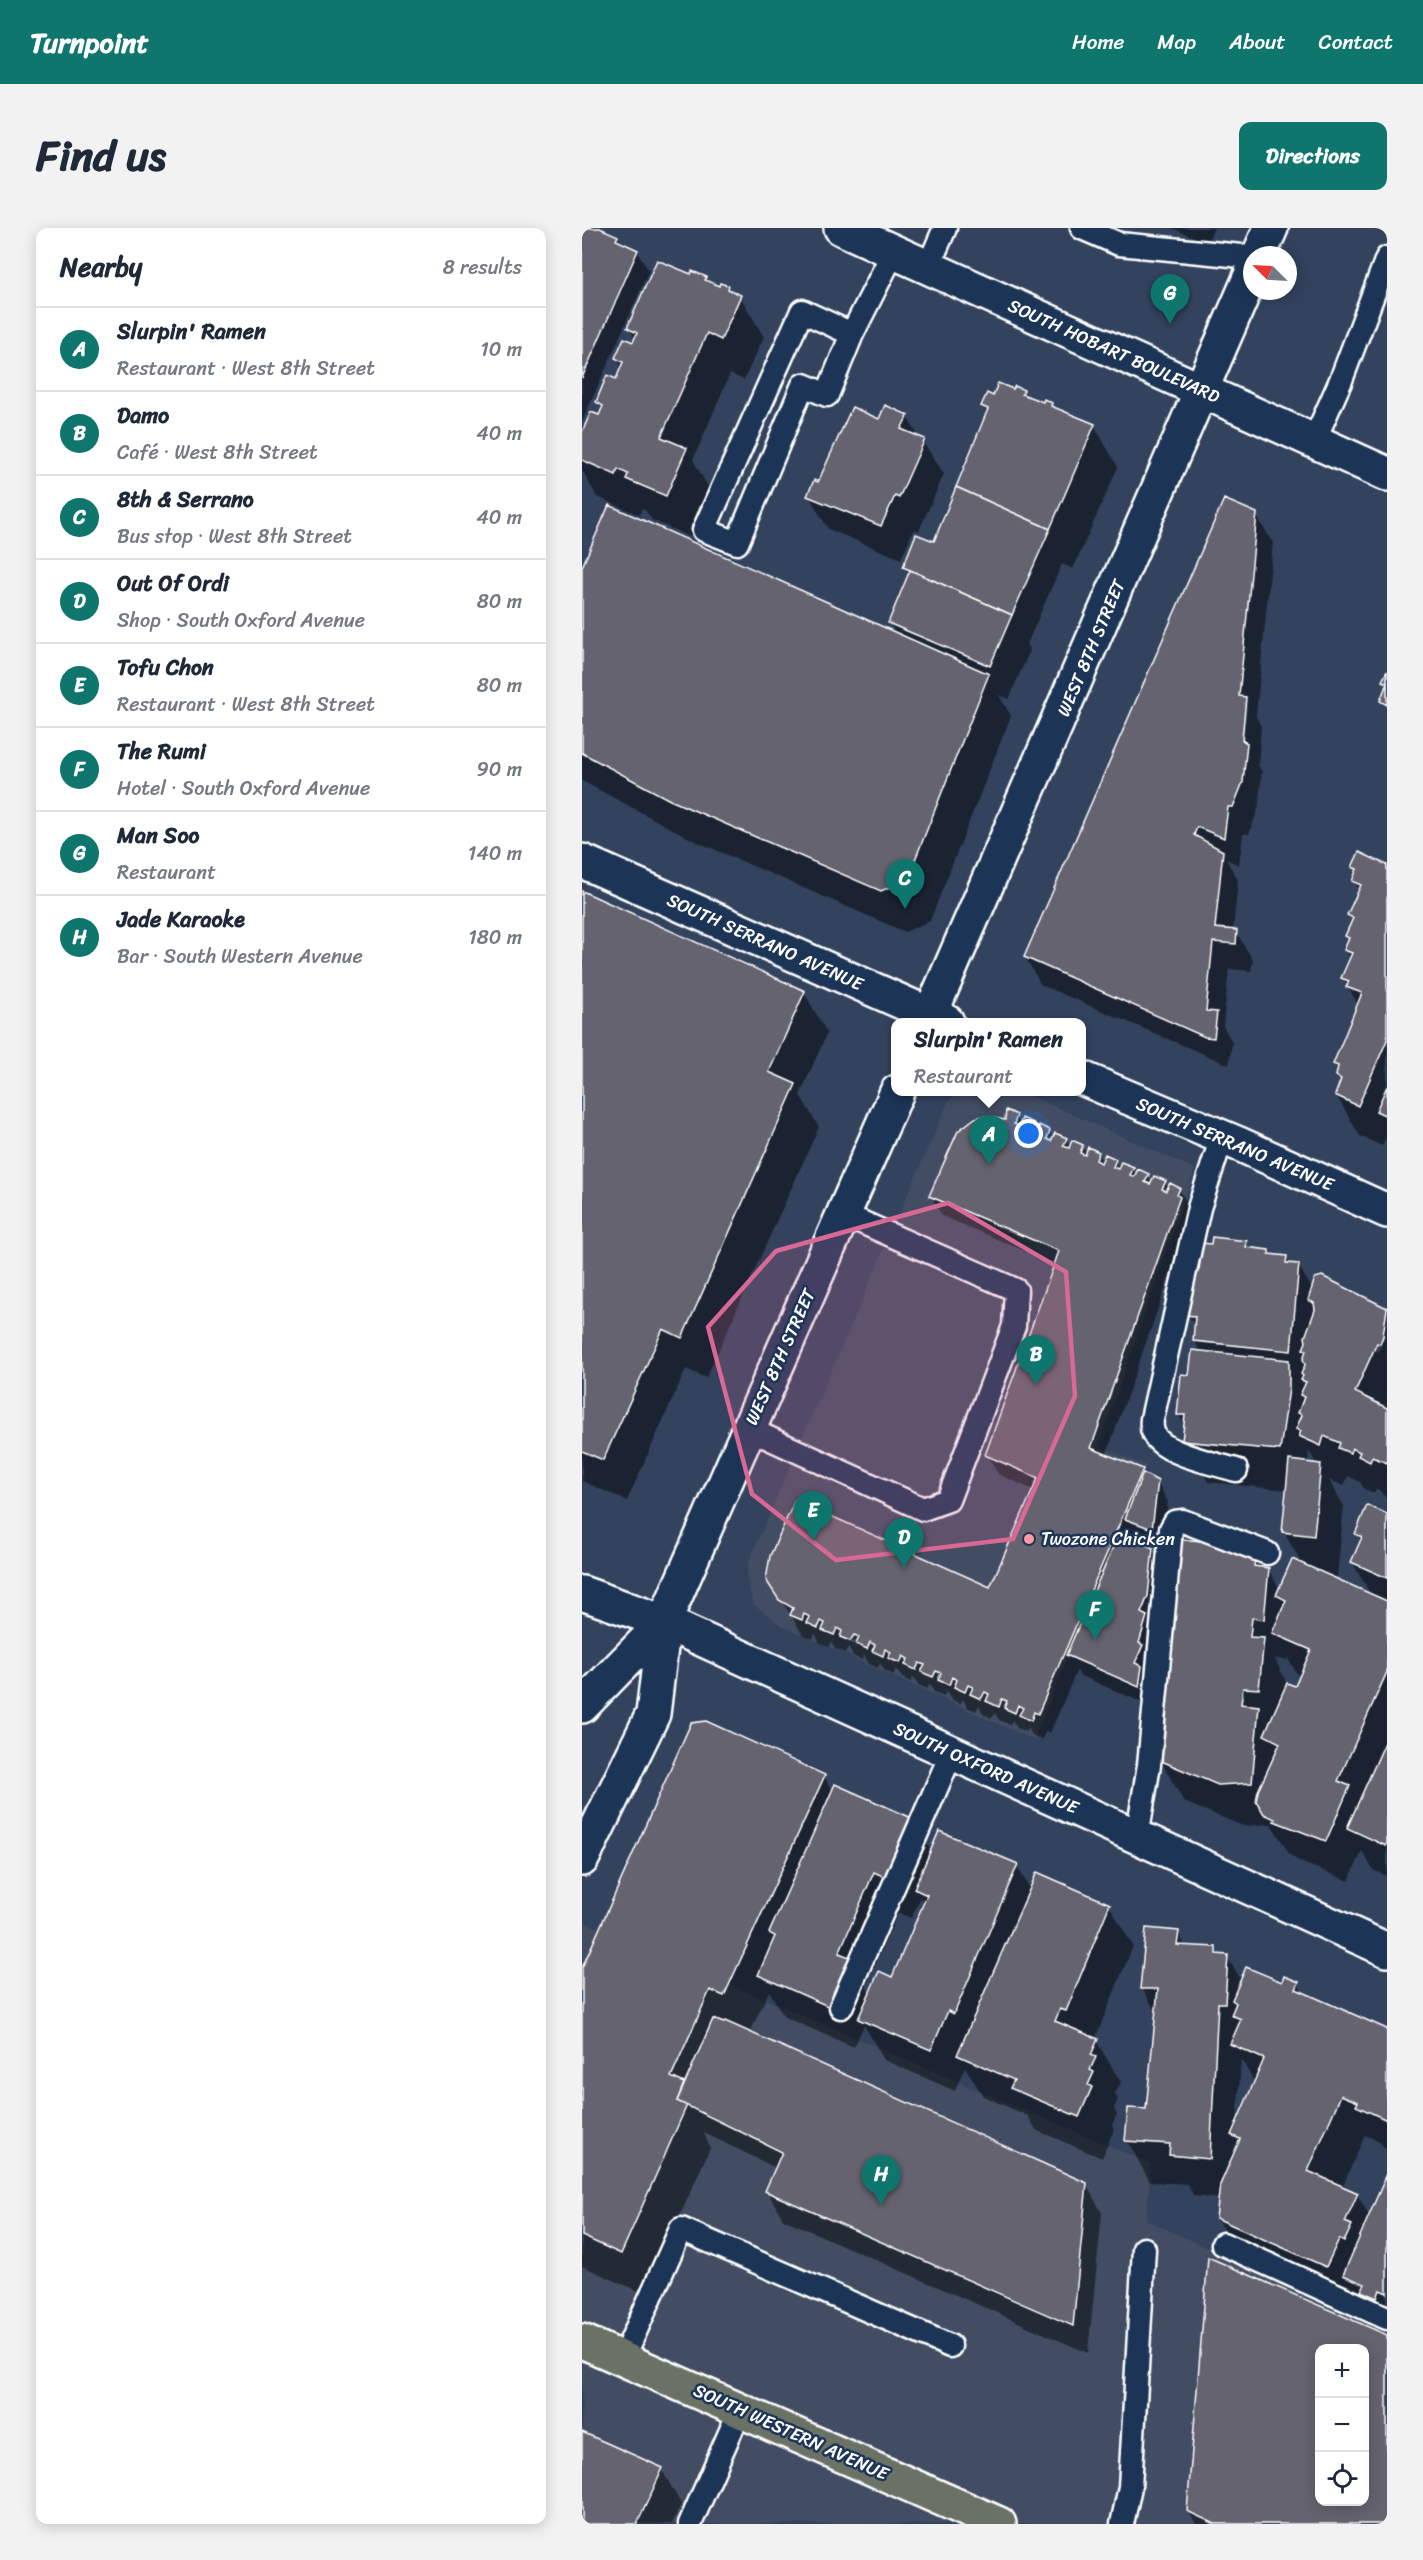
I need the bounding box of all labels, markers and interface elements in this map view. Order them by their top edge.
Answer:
text: Turnpoint [30,18,149,67]
text: Home [1072,23,1124,61]
text: Map [1157,23,1196,61]
text: About [1229,23,1286,61]
text: Contact [1319,23,1393,61]
text: Find us [36,119,166,193]
button: Directions [1239,122,1387,190]
text: Nearby [60,244,142,290]
north arrow [1243,246,1297,300]
text: 8 results [443,250,522,285]
pin: G [1150,274,1190,324]
street label: SOUTH HOBART BOULEVARD [1003,290,1225,412]
text: Slurpin' Ramen [117,312,266,351]
text: A [73,332,86,367]
text: 10 m [480,332,522,367]
text: Restaurant · West 8th Street [117,351,375,386]
text: Damo [117,396,169,435]
text: B [73,416,86,451]
text: 40 m [476,416,522,451]
text: Café · West 8th Street [117,435,318,470]
text: 8th & Serrano [117,480,254,519]
text: C [73,500,86,535]
text: 40 m [476,500,522,535]
text: Bus stop · West 8th Street [117,519,352,554]
text: Out Of Ordi [117,564,229,603]
street label: WEST 8TH STREET [1048,573,1135,722]
text: D [74,584,85,619]
text: 80 m [477,584,522,619]
text: Shop · South Oxford Avenue [117,603,365,638]
text: Tofu Chon [117,648,214,687]
text: E [74,668,85,703]
text: 80 m [477,668,522,703]
text: Restaurant · West 8th Street [117,687,375,722]
text: The Rumi [117,732,206,771]
text: F [74,752,85,787]
text: 90 m [477,752,522,787]
text: Hotel · South Oxford Avenue [117,771,370,806]
text: Man Soo [117,816,199,855]
text: G [73,836,86,871]
text: 140 m [468,836,522,871]
text: Restaurant [117,855,216,890]
pin: C [886,860,924,909]
street label: SOUTH SERRANO AVENUE [662,884,869,1000]
text: Jade Karaoke [117,900,245,939]
text: H [72,920,87,955]
text: 180 m [468,920,522,955]
text: Bar · South Western Avenue [117,939,363,974]
popup [891,1018,1086,1096]
text: Slurpin' Ramen [914,1020,1063,1059]
text: Restaurant [914,1059,1013,1094]
street label: SOUTH SERRANO AVENUE [1131,1088,1340,1201]
pin: A [970,1116,1008,1165]
your location [1014,1119,1043,1148]
street label: WEST 8TH STREET [736,1283,825,1430]
pin: B [1016,1336,1056,1385]
pin: E [794,1492,832,1541]
pin: D [884,1518,924,1568]
place label: Twozone Chicken [1041,1523,1175,1555]
marker: Twozone Chicken [1022,1532,1036,1546]
pin: F [1076,1590,1114,1640]
street label: SOUTH OXFORD AVENUE [888,1713,1085,1824]
pin: H [862,2156,900,2205]
map controls [1315,2344,1369,2506]
button: + [1315,2344,1369,2398]
street label: SOUTH WESTERN AVENUE [688,2375,895,2490]
button: − [1315,2398,1369,2452]
button: locate [1315,2452,1369,2506]

